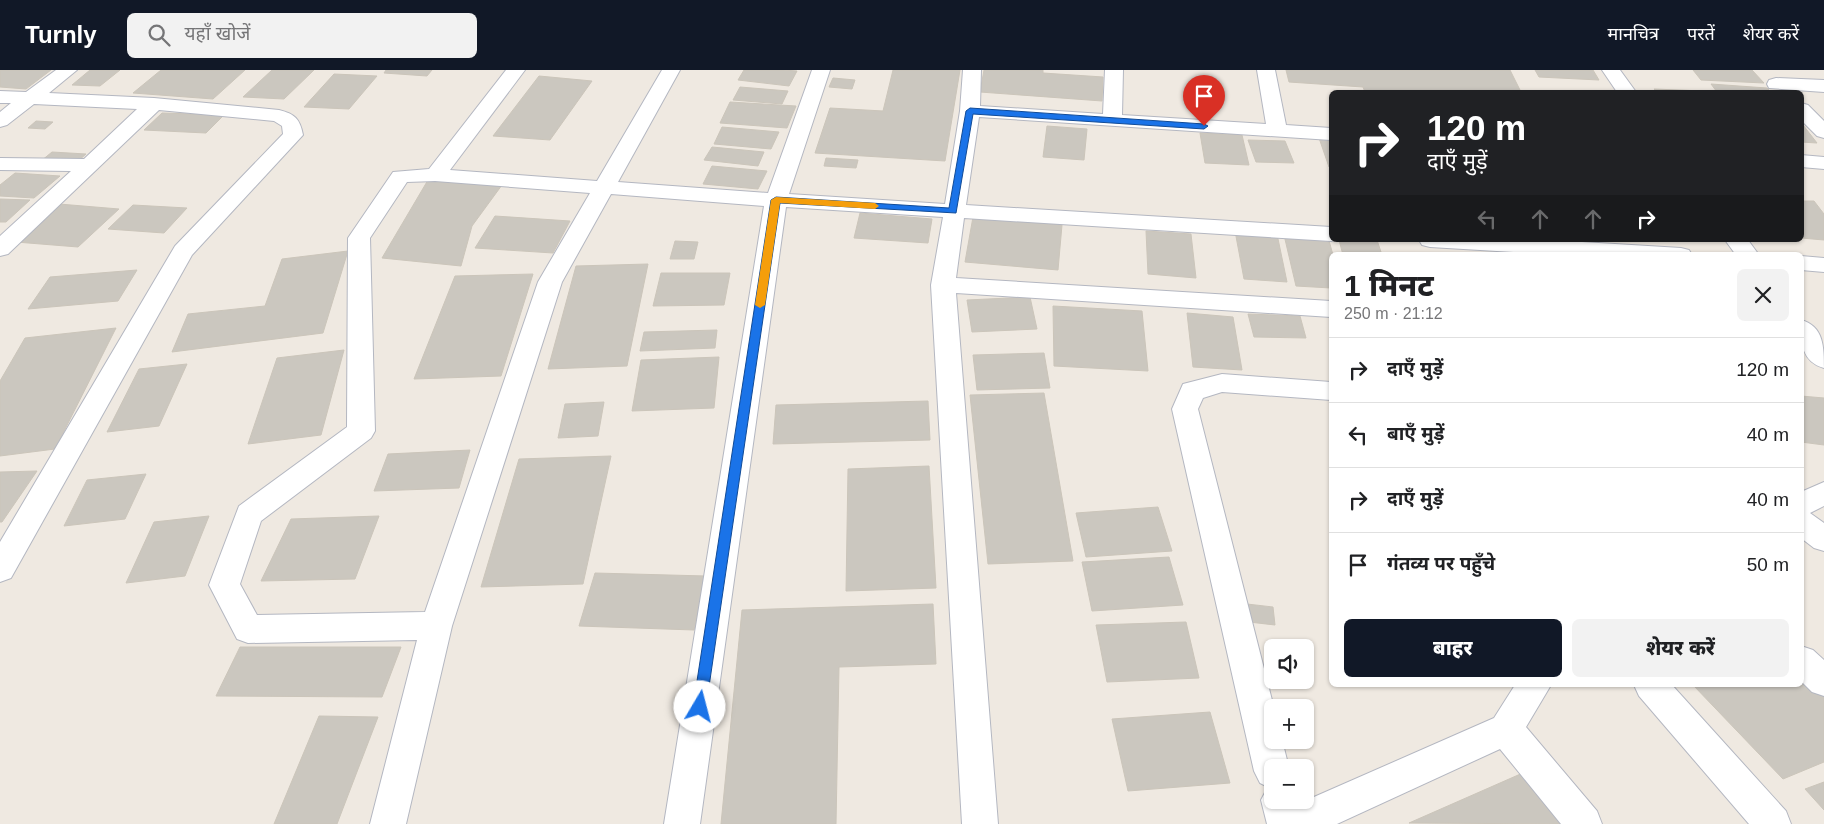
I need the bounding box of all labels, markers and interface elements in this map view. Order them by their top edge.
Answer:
search box [127,13,477,58]
text: Turnly [25,21,97,48]
icon: search [145,21,173,49]
text: यहाँ खोजें [185,23,250,44]
text: मानचित्र [1607,24,1659,44]
text: परतें [1687,24,1715,44]
text: शेयर करें [1743,24,1799,44]
pin [1183,75,1225,126]
icon: arrive [1190,82,1218,110]
text: 120 m [1427,108,1526,147]
icon: right [1344,110,1409,175]
text: दाएँ मुड़ें [1427,149,1488,174]
icon: left [1473,205,1501,233]
icon: ahead [1526,205,1554,233]
icon: ahead [1579,205,1607,233]
icon: right [1632,205,1660,233]
text: 1 मिनट [1344,269,1434,302]
button: close [1737,269,1789,321]
text: 250 m · 21:12 [1344,305,1443,322]
icon: right [1344,356,1372,384]
text: दाएँ मुड़ें [1387,358,1443,379]
text: 120 m [1736,359,1789,380]
icon: left [1344,421,1372,449]
text: बाएँ मुड़ें [1387,423,1444,444]
text: 40 m [1747,424,1789,445]
icon: right [1344,486,1372,514]
text: दाएँ मुड़ें [1387,488,1443,509]
text: 40 m [1747,489,1789,510]
icon: arrive [1344,551,1372,579]
text: गंतव्य पर पहुँचे [1387,553,1495,574]
text: 50 m [1747,554,1789,575]
button: बाहर [1344,619,1562,677]
button: शेयर करें [1572,619,1789,677]
map controls [1264,639,1314,809]
button: sound [1264,639,1314,689]
position arrow [673,680,725,732]
button: + [1264,699,1314,749]
button: − [1264,759,1314,809]

